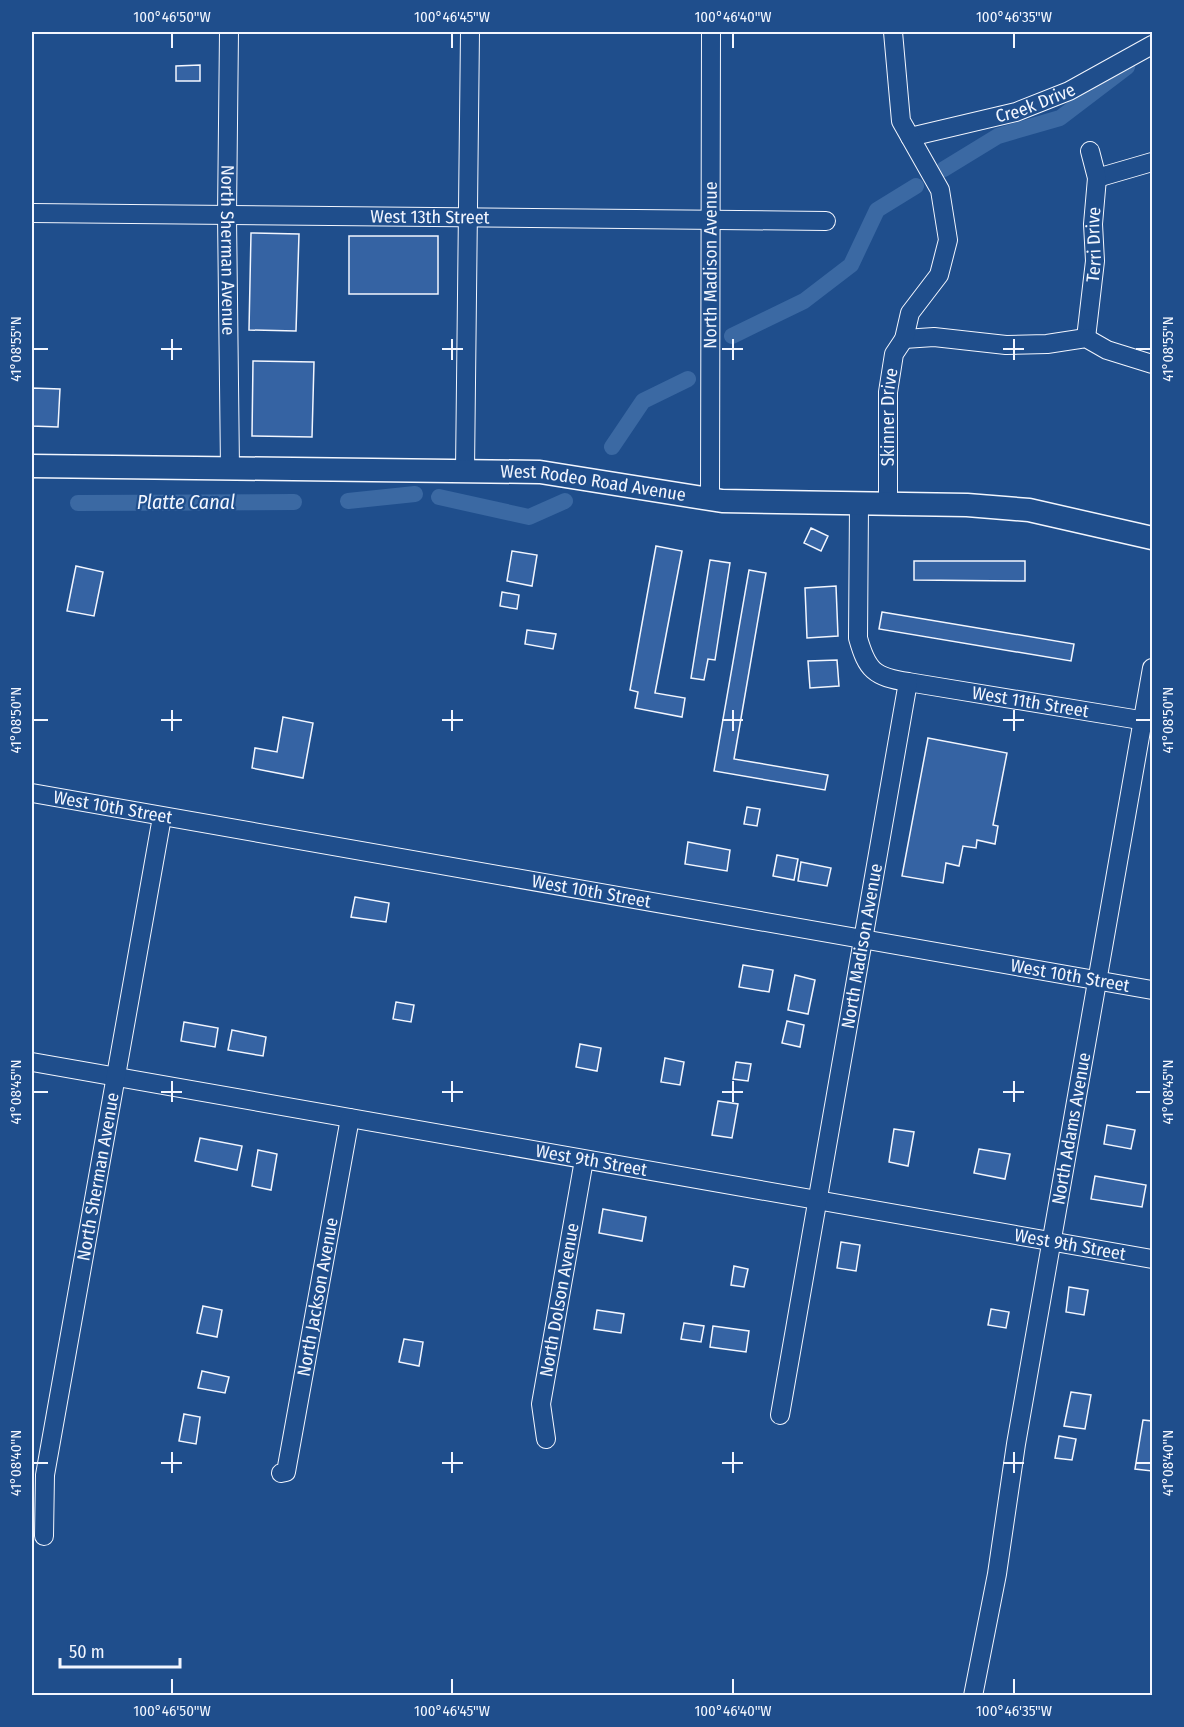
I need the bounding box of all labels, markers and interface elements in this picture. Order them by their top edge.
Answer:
text: 100°46'50"W [133,8,211,26]
text: 100°46'45"W [414,8,490,26]
text: 100°46'40"W [694,8,772,26]
text: 100°46'35"W [976,8,1052,26]
street label: Creek Drive [993,79,1079,127]
street label: North Sherman Avenue [216,165,239,335]
street label: North Madison Avenue [699,181,722,349]
street label: West 13th Street [370,205,490,229]
street label: Terri Drive [1082,206,1106,284]
text: 41°08'55"N [7,316,25,382]
text: 41°08'55"N [1159,316,1177,382]
street label: Skinner Drive [877,366,903,466]
street label: West Rodeo Road Avenue [500,461,687,506]
water label: Platte Canal [137,490,235,514]
street label: West 11th Street [970,682,1090,722]
text: 41°08'50"N [7,687,25,753]
text: 41°08'50"N [1159,687,1177,753]
street label: West 10th Street [52,786,174,828]
street label: North Madison Avenue [837,862,887,1030]
street label: West 10th Street [530,870,653,913]
street label: West 10th Street [1009,954,1131,997]
street label: North Adams Avenue [1047,1051,1095,1206]
text: 41°08'45"N [7,1059,25,1125]
text: 41°08'45"N [1159,1059,1177,1125]
street label: North Sherman Avenue [72,1091,124,1263]
street label: West 9th Street [534,1140,649,1181]
street label: North Jackson Avenue [292,1216,343,1378]
street label: North Dolson Avenue [535,1221,584,1379]
street label: West 9th Street [1013,1224,1128,1265]
text: 41°08'40"N [7,1430,25,1496]
text: 41°08'40"N [1159,1430,1177,1496]
scale bar [60,1631,180,1669]
text: 50 m [69,1641,105,1663]
text: 100°46'50"W [133,1702,211,1720]
text: 100°46'45"W [414,1702,490,1720]
text: 100°46'40"W [694,1702,772,1720]
text: 100°46'35"W [976,1702,1052,1720]

